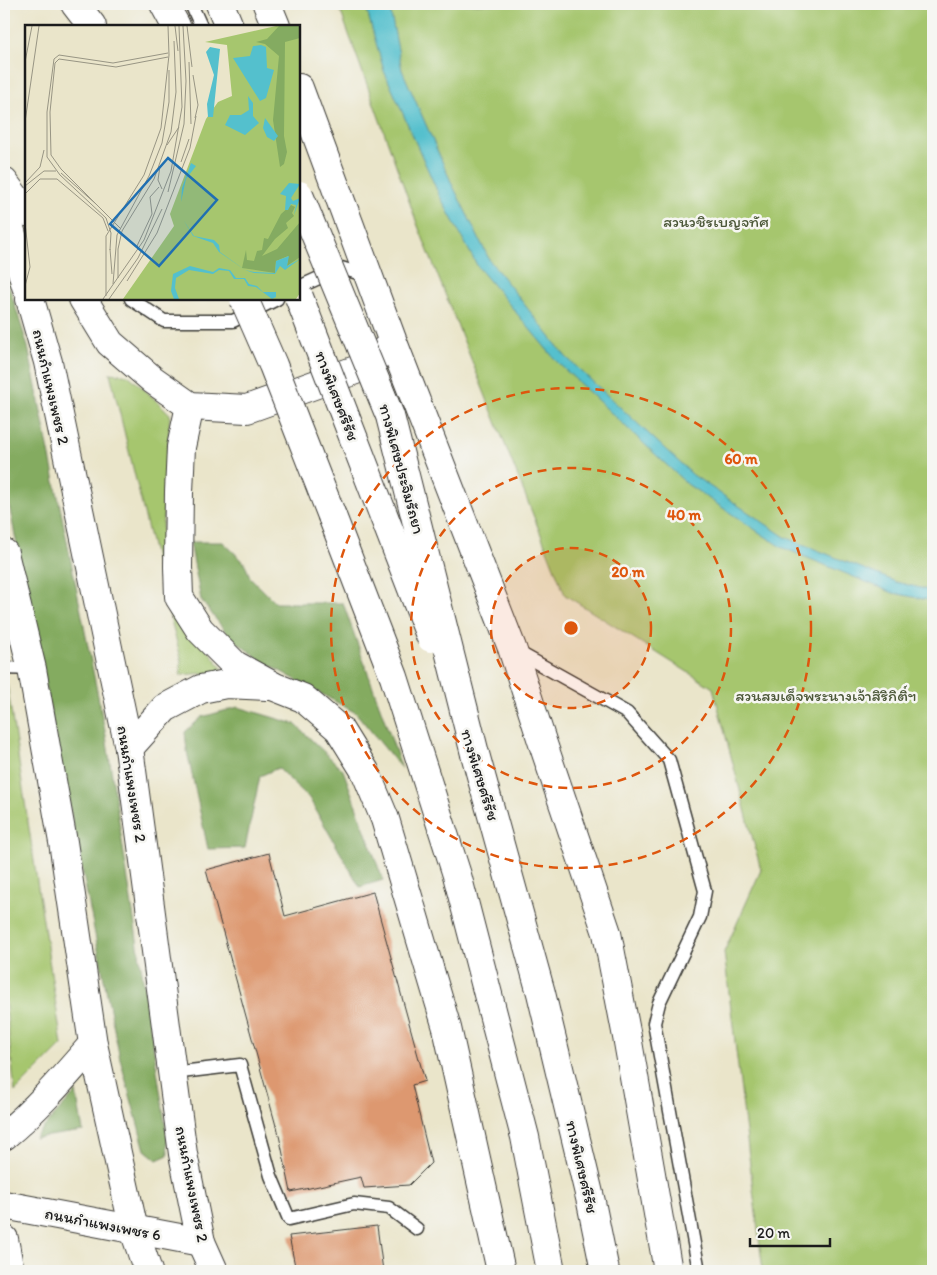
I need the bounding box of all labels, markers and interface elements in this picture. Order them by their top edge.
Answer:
inset map [25,25,300,300]
park label: สวนวชิรเบญจทัศ [663,212,769,231]
street label: ถนนกำแพงเพชร 2 [28,327,74,447]
street label: ทางพิเศษศรีรัช [311,348,363,444]
street label: ทางพิเศษประจิมรัถยา [376,402,428,536]
text: 60 m [724,450,758,468]
text: 40 m [667,506,702,524]
text: 20 m [611,563,645,581]
centre of rings [562,619,580,637]
park label: สวนสมเด็จพระนางเจ้าสิริกิติ์ฯ [735,685,917,705]
street label: ถนนกำแพงเพชร 2 [113,724,151,844]
street label: ทางพิเศษศรีรัช [457,727,503,823]
street label: ทางพิเศษศรีรัช [562,1119,602,1215]
street label: ถนนกำแพงเพชร 2 [171,1124,213,1244]
street label: ถนนกำแพงเพชร 6 [43,1203,163,1245]
scale bar [750,1215,830,1247]
text: 20 m [757,1224,791,1242]

